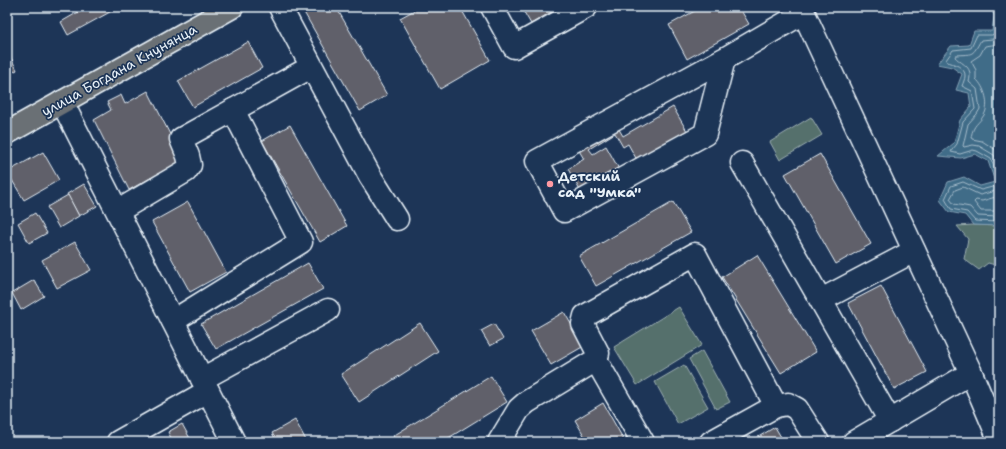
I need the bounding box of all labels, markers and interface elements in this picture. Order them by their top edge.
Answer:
street label: улица Богдана Кнунянца [38,20,200,120]
place label: Детский сад "Умка" [558,167,641,201]
marker: Детский сад "Умка" [545,179,555,189]

